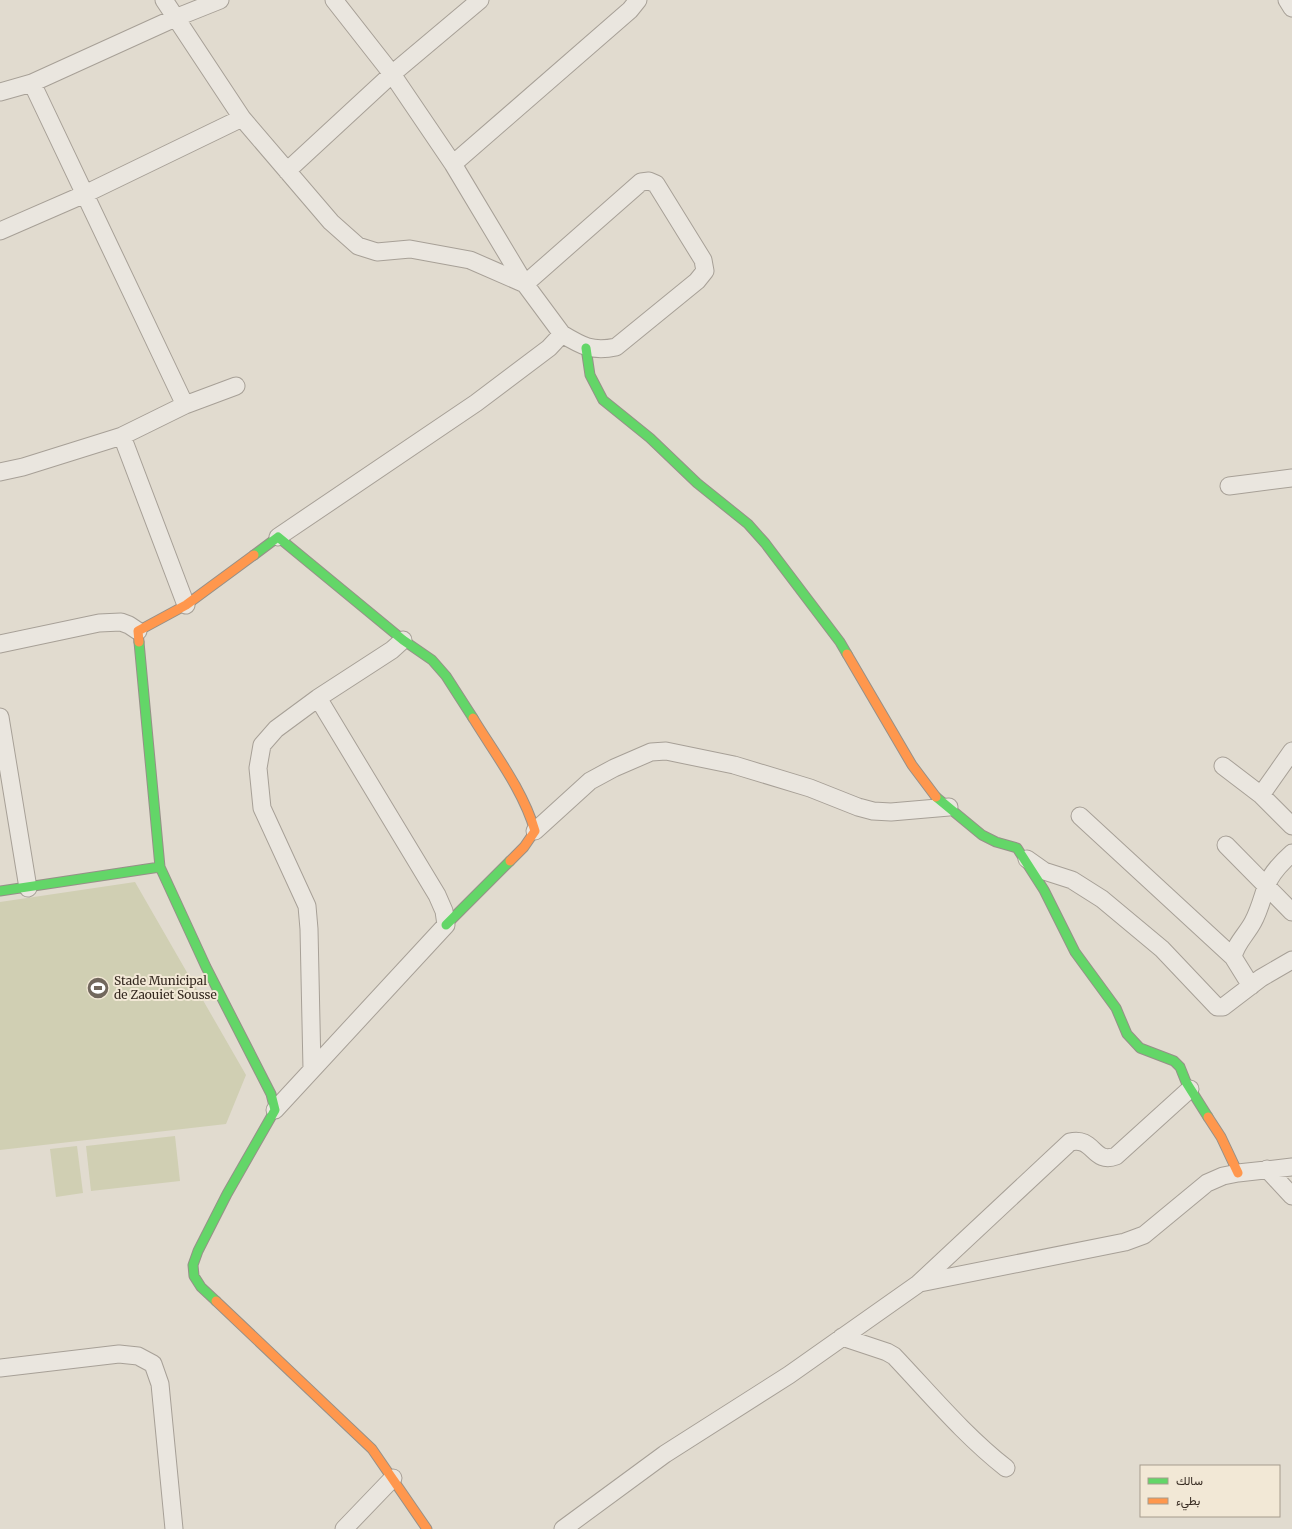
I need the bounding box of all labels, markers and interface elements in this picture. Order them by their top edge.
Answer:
place label: Stade Municipal de Zaouiet Sousse [114,973,217,1002]
sports icon: Stade Municipal de Zaouiet Sousse [85,975,111,1001]
legend [1140,1465,1280,1517]
text: سالك [1176,1473,1203,1488]
text: بطيء [1176,1493,1200,1511]

